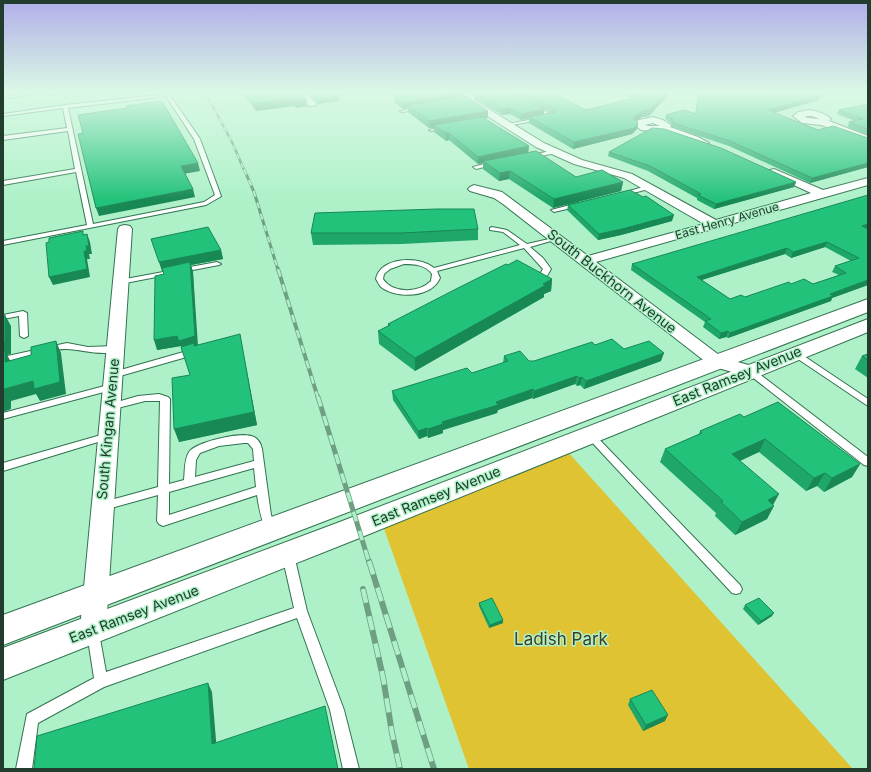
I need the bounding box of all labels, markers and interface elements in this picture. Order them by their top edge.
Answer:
street label: East Henry Avenue [673,198,781,243]
street label: South Buckhorn Avenue [544,225,680,336]
street label: East Ramsey Avenue [670,342,804,409]
street label: South Kingan Avenue [93,358,122,500]
street label: East Ramsey Avenue [369,462,503,529]
street label: East Ramsey Avenue [67,581,201,646]
park label: Ladish Park [514,629,609,649]

